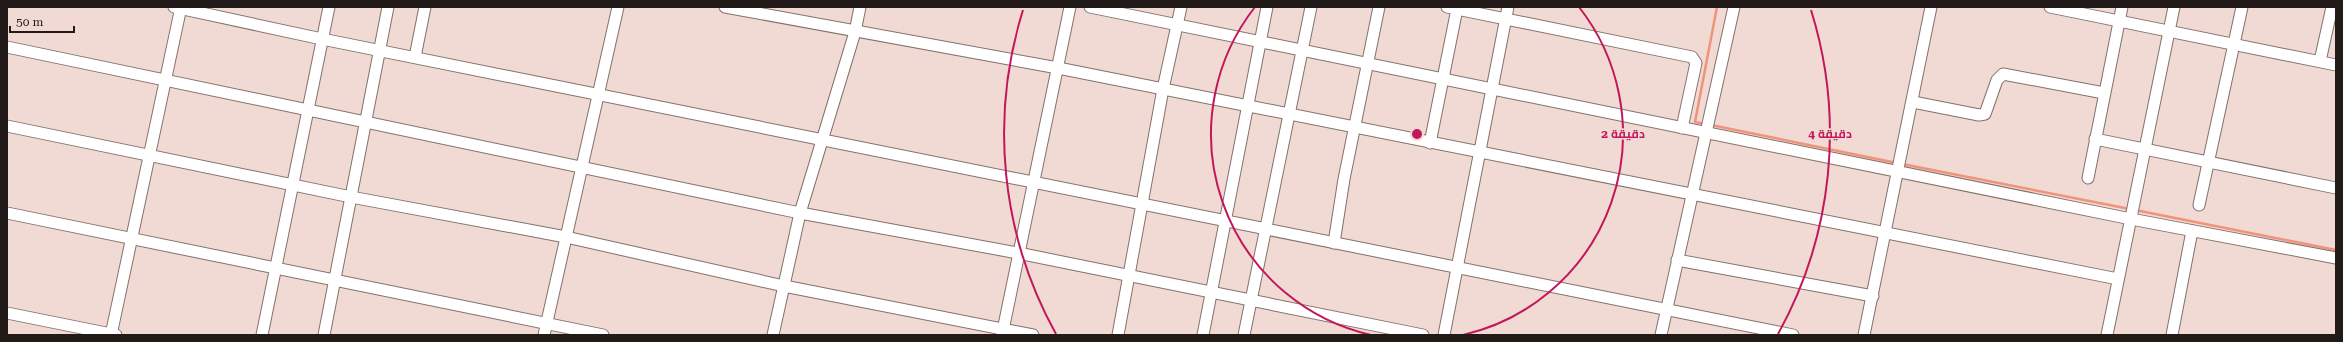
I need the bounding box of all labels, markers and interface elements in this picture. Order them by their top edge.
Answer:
scale bar [10,8,74,34]
text: 50 m [16,15,43,29]
centre of rings [1410,127,1424,141]
text: 2 دقيقة [1601,127,1645,141]
text: 4 دقيقة [1808,127,1852,141]

